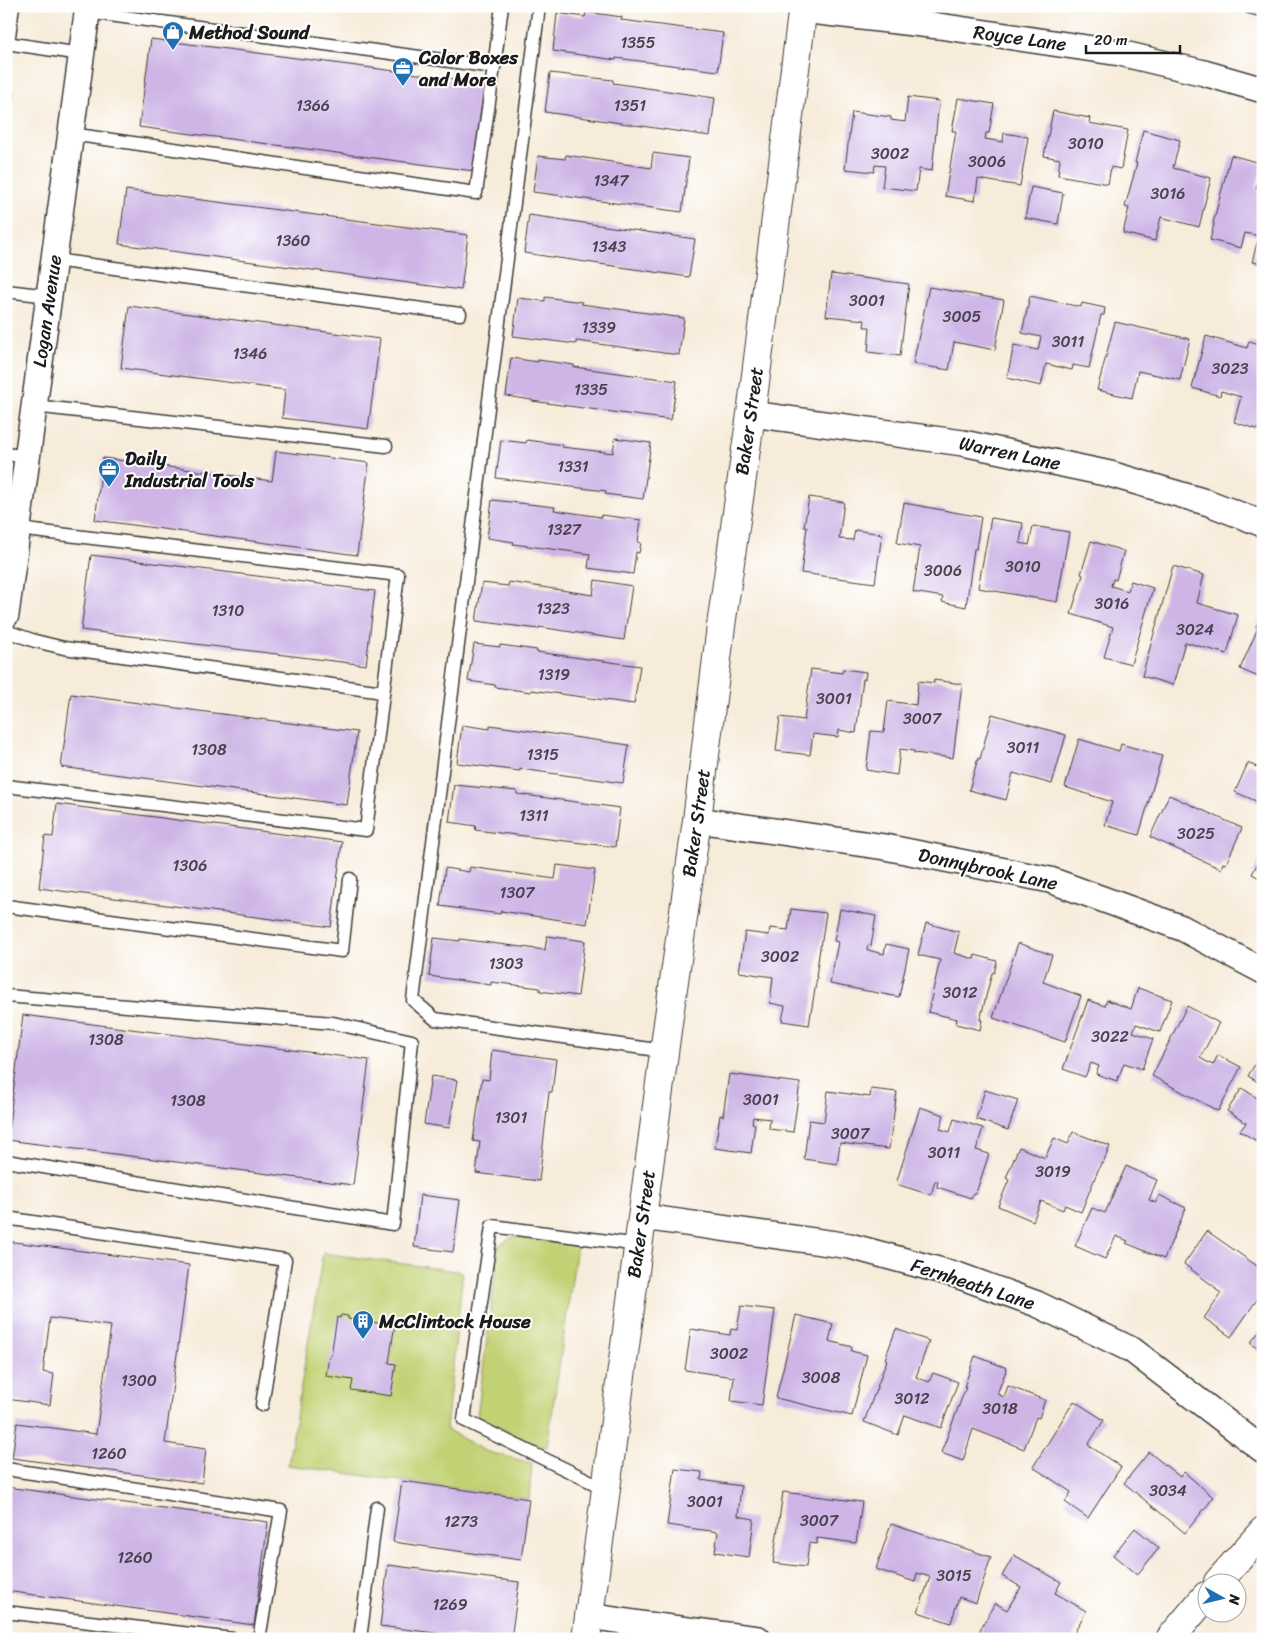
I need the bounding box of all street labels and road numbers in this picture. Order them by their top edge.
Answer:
street label: Royce Lane [971,15,1069,61]
street label: Logan Avenue [23,252,71,369]
street label: Baker Street [725,365,773,477]
street label: Warren Lane [956,426,1064,480]
street label: Baker Street [672,767,720,879]
street label: Donnybrook Lane [915,838,1061,900]
street label: Baker Street [617,1168,665,1280]
street label: Fernheath Lane [907,1248,1040,1320]

